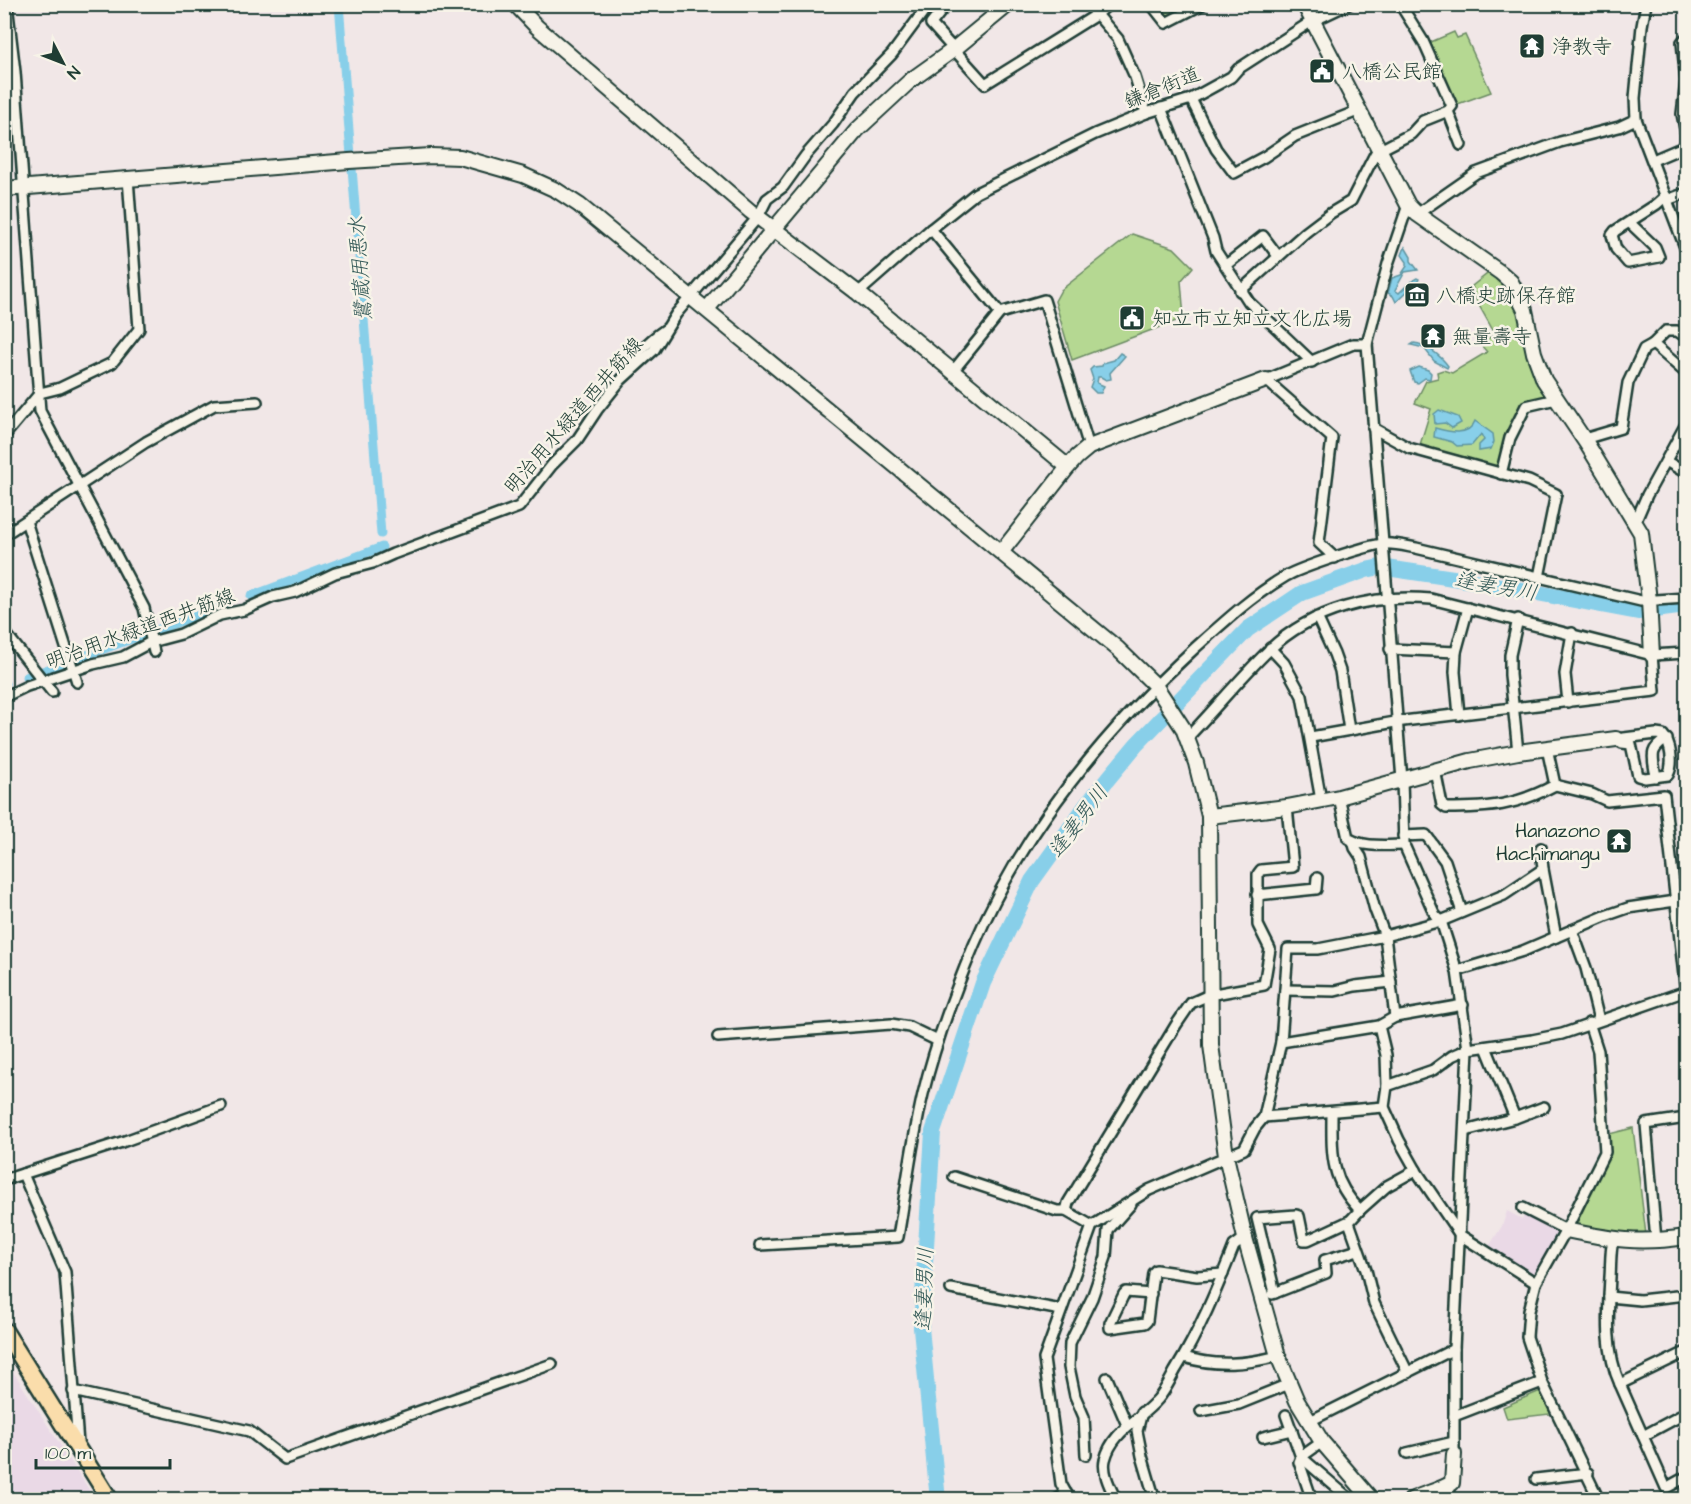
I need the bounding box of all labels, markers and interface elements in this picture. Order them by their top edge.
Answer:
temple icon: 浄教寺 [1517,31,1547,61]
north arrow [33,33,93,93]
place label: 浄教寺 [1552,33,1612,61]
public building icon: 八橋公民館 [1307,56,1337,86]
place label: 八橋公民館 [1342,58,1442,86]
street label: 鎌倉街道 [1120,60,1205,116]
text: N [62,61,85,83]
water label: 鷺蔵用悪水 [342,216,379,322]
museum icon: 八橋史跡保存館 [1402,280,1432,310]
place label: 八橋史跡保存館 [1436,282,1576,310]
public building icon: 知立市立知立文化広場 [1117,303,1147,333]
place label: 知立市立知立文化広場 [1152,305,1352,333]
temple icon: 無量壽寺 [1418,321,1448,351]
place label: 無量壽寺 [1452,323,1532,351]
street label: 明治用水緑道西井筋線 [498,331,650,500]
water label: 逢妻男川 [1452,565,1540,608]
street label: 明治用水緑道西井筋線 [42,582,239,676]
water label: 逢妻男川 [1042,779,1115,864]
place label: Hanazono Hachimangu [1496,817,1600,869]
temple icon: Hanazono Hachimangu [1604,826,1634,856]
water label: 逢妻男川 [909,1247,940,1331]
scale bar [36,1432,170,1470]
text: 100 m [45,1441,91,1466]

